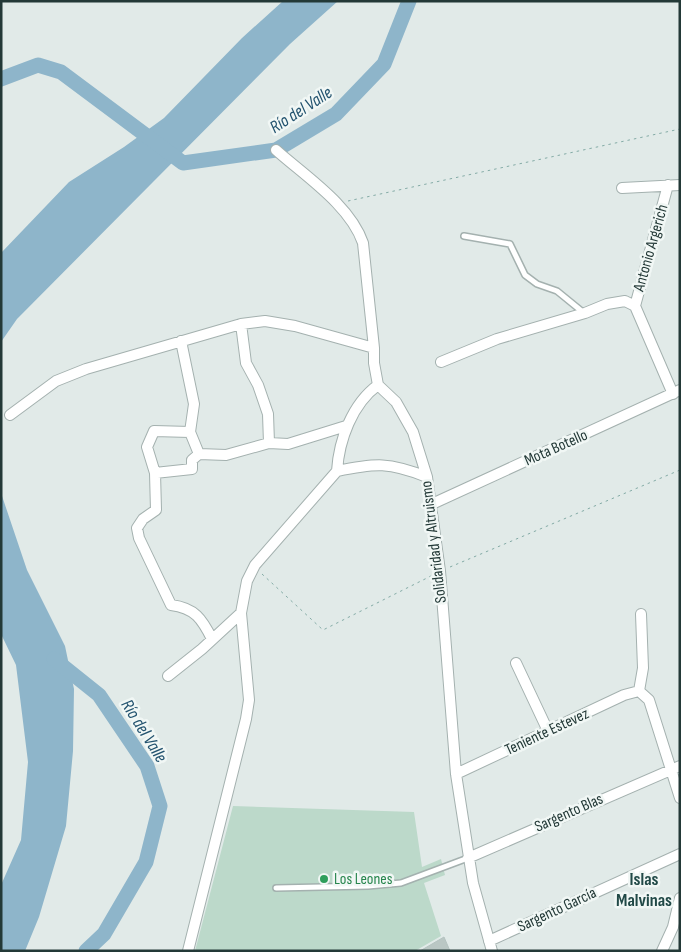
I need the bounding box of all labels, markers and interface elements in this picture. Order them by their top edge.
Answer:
water label: Río del Valle [266,82,336,138]
street label: Antonio Argerich [629,202,672,295]
street label: Mota Botello [521,426,591,470]
street label: Solidaridad y Altruismo [417,480,451,604]
water label: Río del Valle [116,696,172,766]
street label: Teniente Estevez [502,704,592,760]
street label: Sargento Blas [532,789,606,836]
district label: Islas Malvinas [616,869,672,911]
place label: Los Leones [334,870,393,889]
marker: Los Leones [318,873,330,885]
street label: Sargento García [515,883,599,937]

